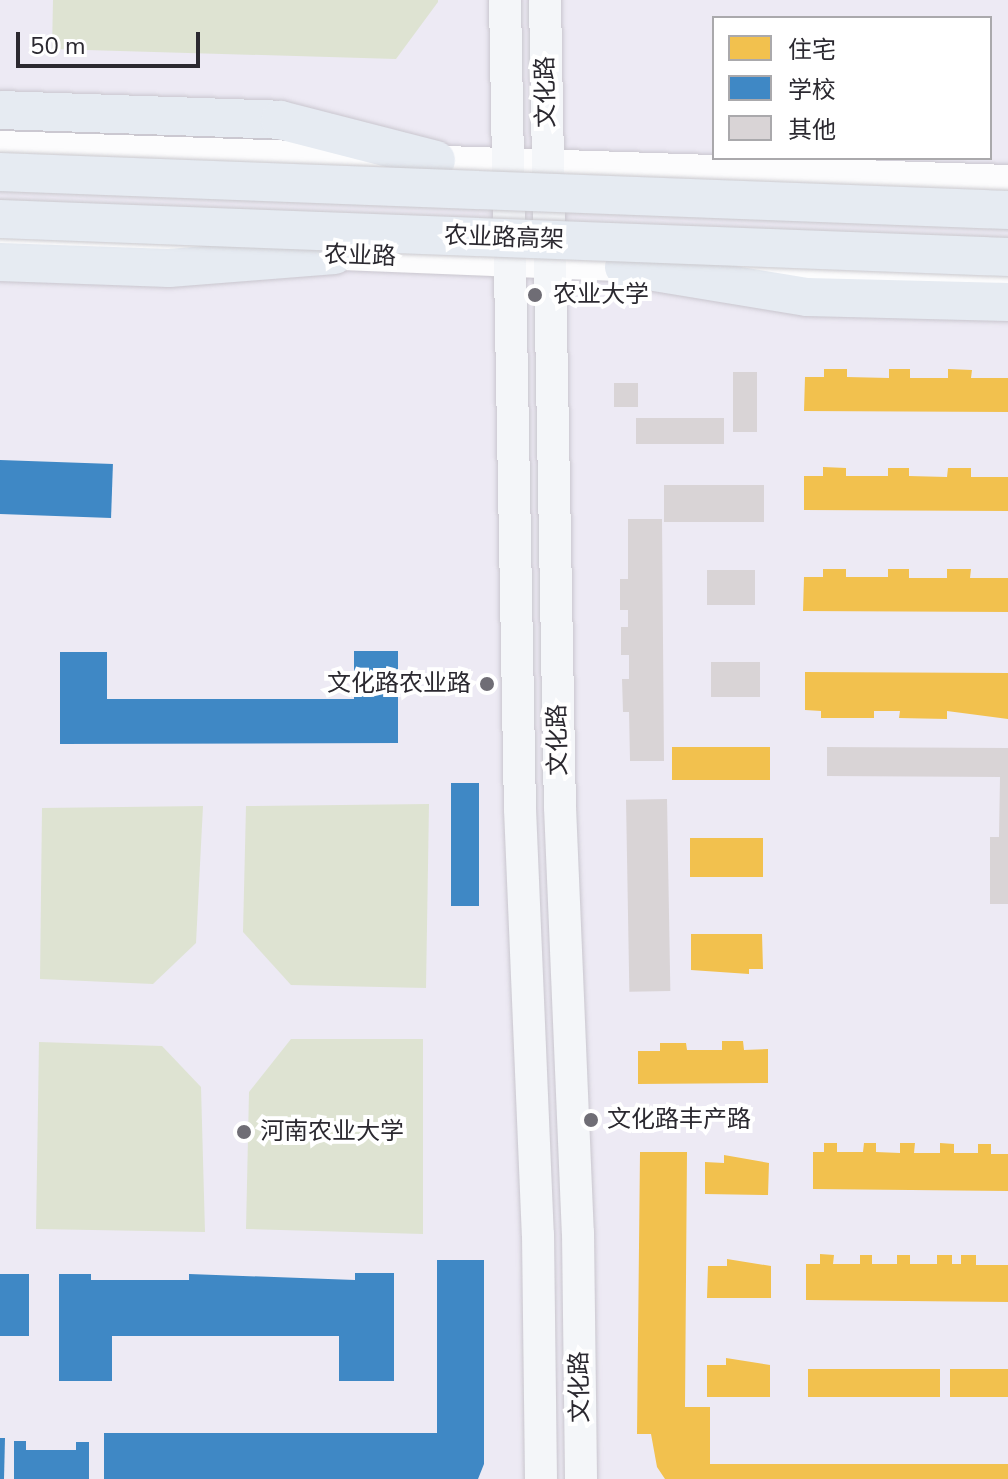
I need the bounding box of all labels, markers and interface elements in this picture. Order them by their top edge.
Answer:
scale bar [20,16,204,66]
legend [712,16,992,160]
text: 50 m [30,30,86,62]
text: 住宅 [788,34,836,66]
street label: 文化路 [531,56,561,128]
text: 学校 [788,74,836,106]
text: 其他 [788,114,836,146]
street label: 农业路高架 [444,222,564,254]
street label: 农业路 [324,240,396,272]
place label: 农业大学 [553,281,649,309]
marker: 农业大学 [524,284,546,306]
place label: 文化路农业路 [327,670,471,698]
marker: 文化路农业路 [478,675,496,693]
street label: 文化路 [543,704,573,776]
place label: 文化路丰产路 [607,1106,751,1134]
marker: 文化路丰产路 [582,1111,600,1129]
place label: 河南农业大学 [260,1118,404,1146]
marker: 河南农业大学 [235,1123,253,1141]
street label: 文化路 [565,1351,595,1423]

